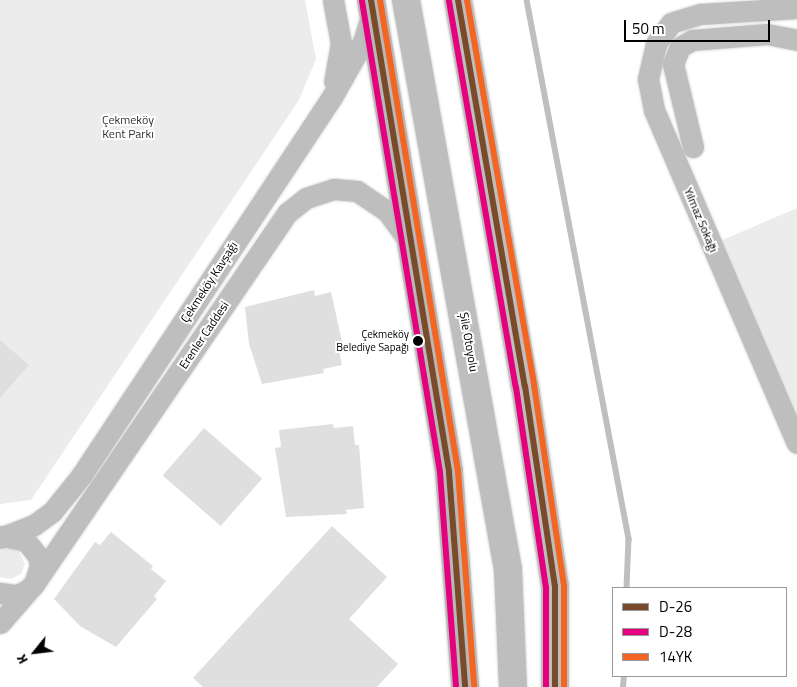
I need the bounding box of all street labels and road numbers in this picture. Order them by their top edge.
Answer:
street label: Yılmaz Sokağı [681,186,721,254]
street label: Çekmeköy Kavşağı [178,239,240,325]
street label: Erenler Caddesi [176,299,232,371]
street label: Şile Otoyolu [457,311,481,373]

